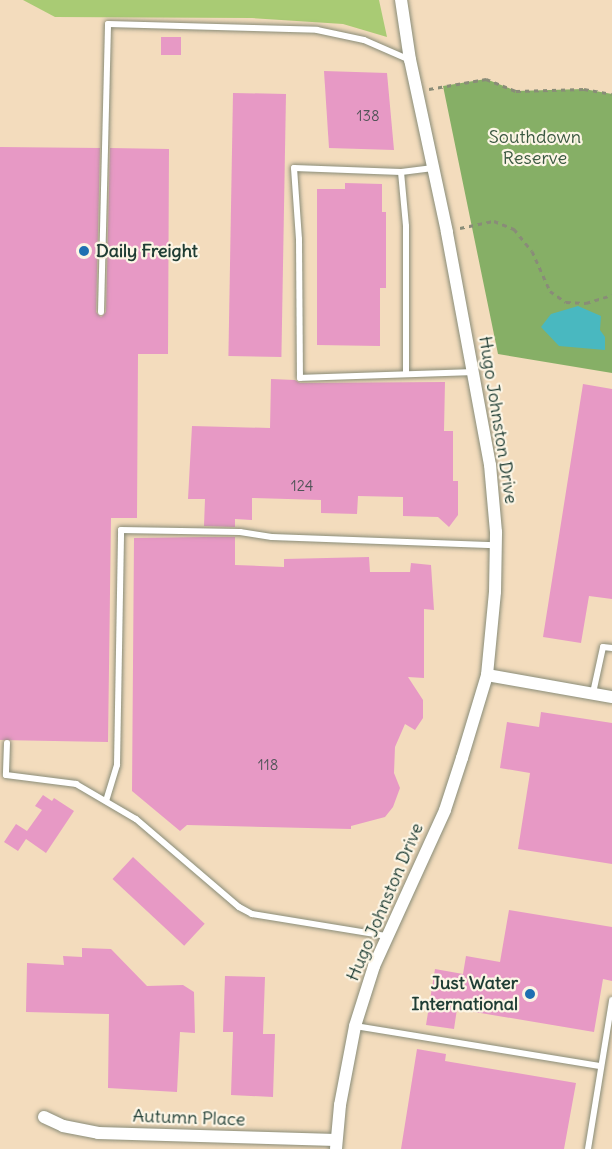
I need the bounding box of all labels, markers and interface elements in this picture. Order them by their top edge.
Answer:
house number: 138 [356,107,380,125]
park label: Southdown Reserve [489,127,581,170]
place label: Daily Freight [96,240,198,262]
marker: Daily Freight [77,244,91,258]
street label: Hugo Johnston Drive [474,335,522,505]
house number: 124 [291,477,313,495]
house number: 118 [258,756,278,774]
street label: Hugo Johnston Drive [342,820,428,984]
place label: Just Water International [411,973,518,1016]
marker: Just Water International [523,987,537,1001]
street label: Autumn Place [132,1105,246,1131]

